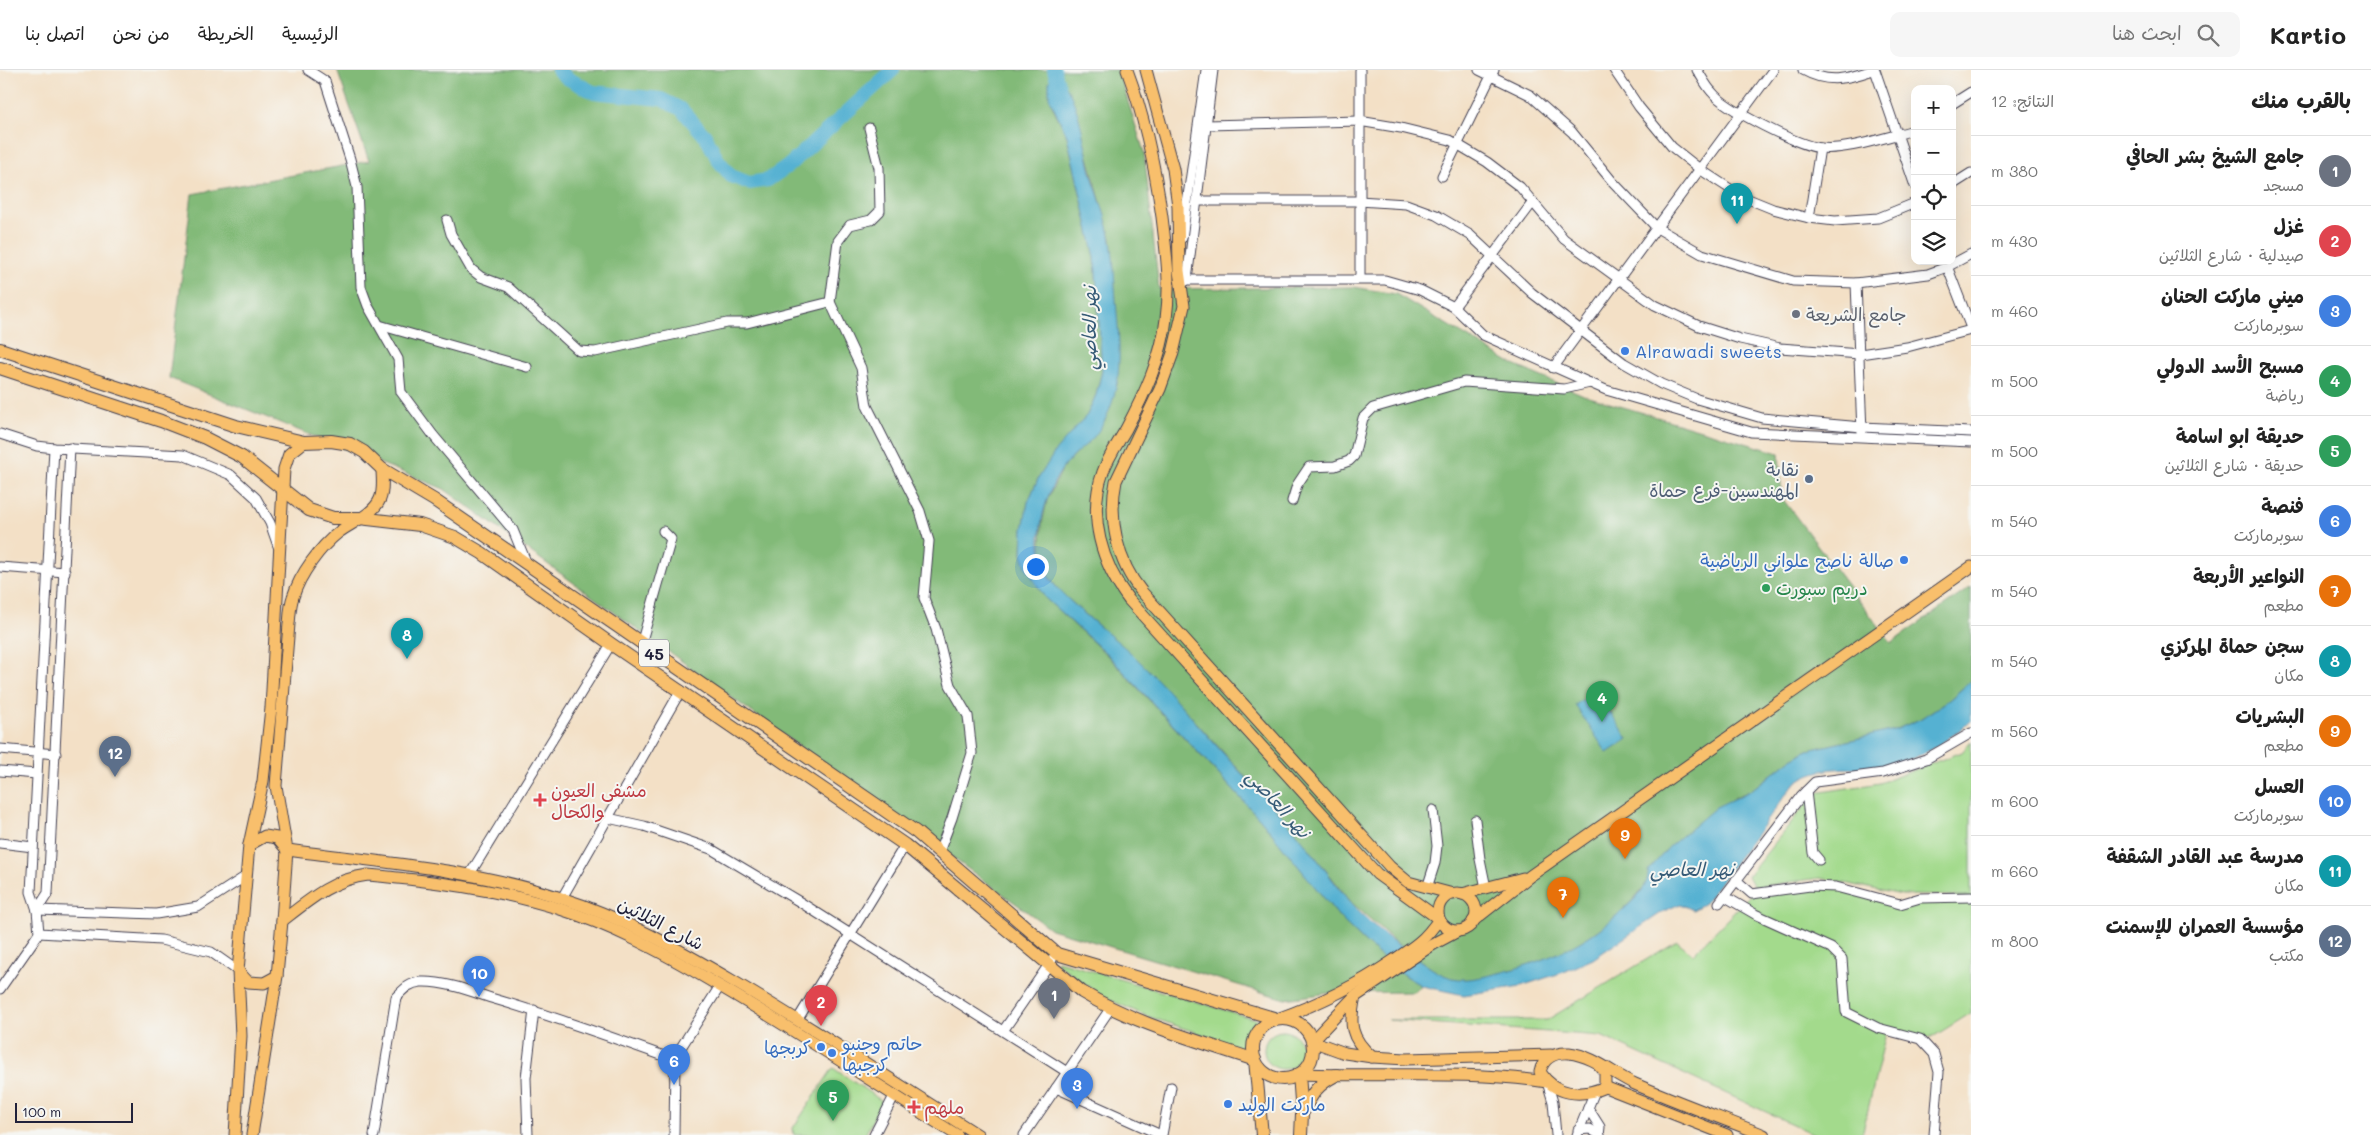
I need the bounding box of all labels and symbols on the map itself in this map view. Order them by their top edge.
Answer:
pin: 11 [1721,183,1753,224]
water label: نهر العاصي [1076,284,1106,370]
place label: جامع الشريعة [1806,302,1907,328]
marker: جامع الشريعة [1790,308,1802,320]
place label: Alrawadi sweets [1635,339,1782,363]
marker: Alrawadi sweets [1619,345,1631,357]
place label: نقابة المهندسين-فرع حماة [1649,457,1799,503]
marker: نقابة المهندسين-فرع حماة [1803,473,1815,485]
place label: صالة ناصح علواني الرياضية [1700,548,1894,577]
your location [1023,554,1049,580]
marker: صالة ناصح علواني الرياضية [1898,554,1910,566]
place label: دريم سبورت [1776,576,1868,603]
marker: دريم سبورت [1760,582,1772,594]
pin: 8 [391,618,423,659]
road number: 45 [639,640,669,666]
pin: 4 [1586,681,1618,722]
pin: 12 [99,736,131,777]
water label: نهر العاصي [1238,763,1318,847]
place label: مشفى العيون والكحال [551,778,647,823]
marker: مشفى العيون والكحال [533,793,547,807]
pin: 9 [1609,818,1641,859]
water label: نهر العاصي [1650,856,1736,886]
pin: 7 [1547,877,1579,918]
street label: شارع الثلاثين [613,891,708,956]
pin: 10 [463,956,495,997]
pin: 1 [1038,978,1070,1019]
pin: 2 [805,985,837,1026]
place label: حاتم وجنبو كرجبها [841,1031,923,1076]
place label: كربجها [764,1035,811,1059]
marker: كربجها [815,1041,827,1053]
pin: 6 [658,1044,690,1085]
marker: حاتم وجنبو كرجبها [826,1047,838,1059]
pin: 3 [1061,1068,1093,1109]
pin: 5 [817,1080,849,1121]
place label: ماركت الوليد [1238,1092,1325,1117]
place label: ملهم [924,1095,964,1122]
marker: ماركت الوليد [1222,1098,1234,1110]
scale bar [15,1100,132,1123]
marker: ملهم [908,1101,920,1113]

